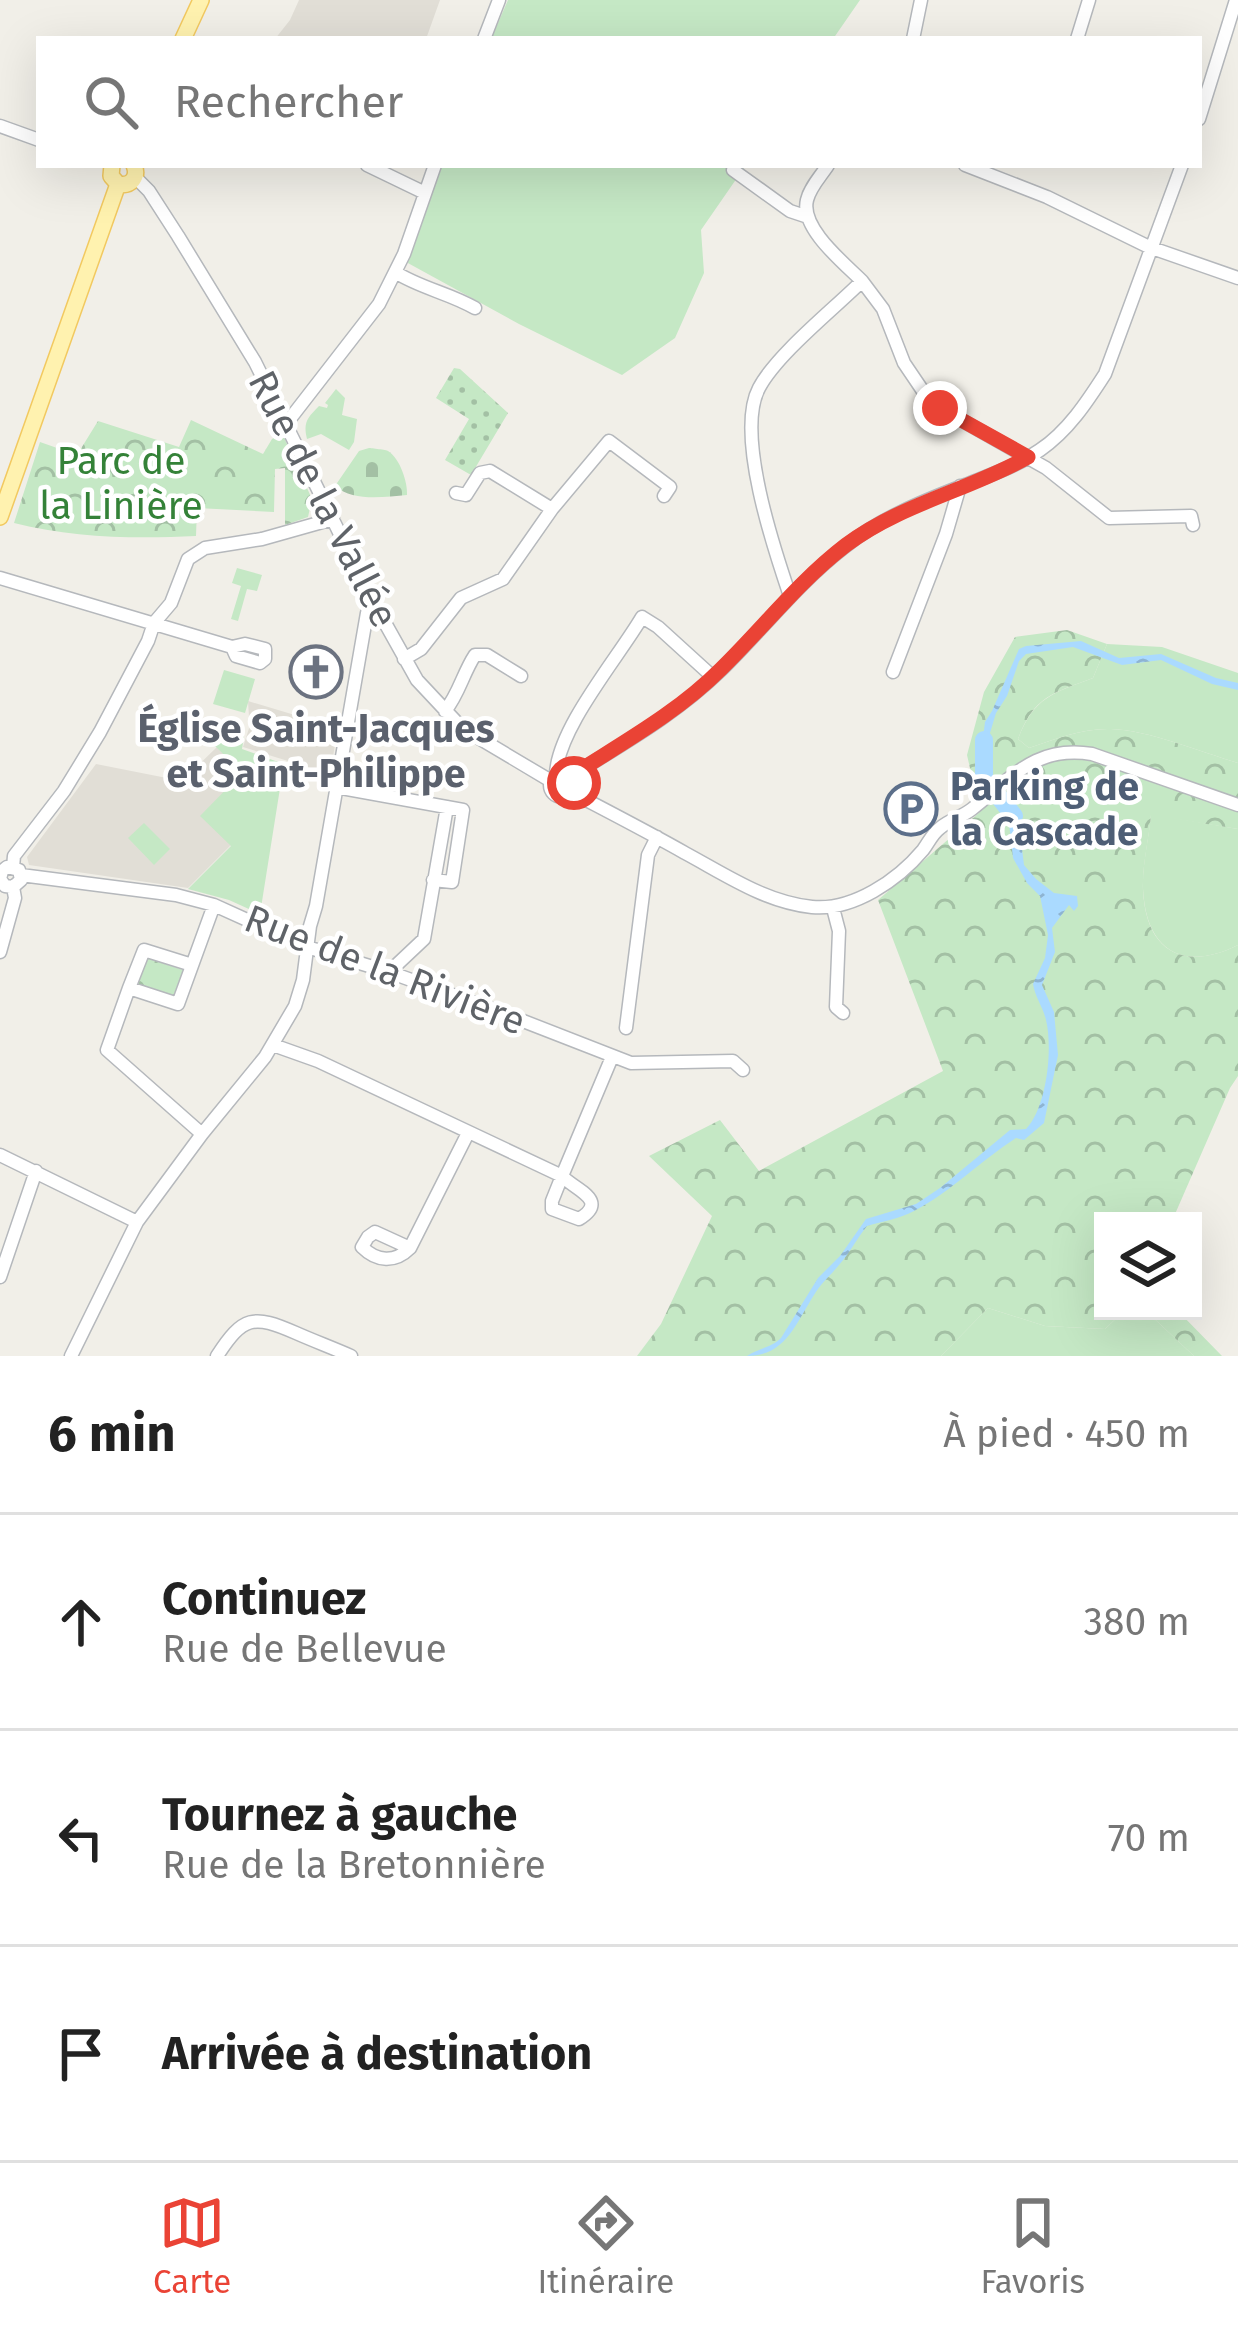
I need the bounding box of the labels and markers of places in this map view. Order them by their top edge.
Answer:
church icon: Église Saint-Jacques et Saint-Philippe [288,644,344,700]
place label: Église Saint-Jacques et Saint-Philippe [137,703,495,797]
place label: Parking de la Cascade [950,764,1139,855]
parking icon: Parking de la Cascade [883,781,939,837]

